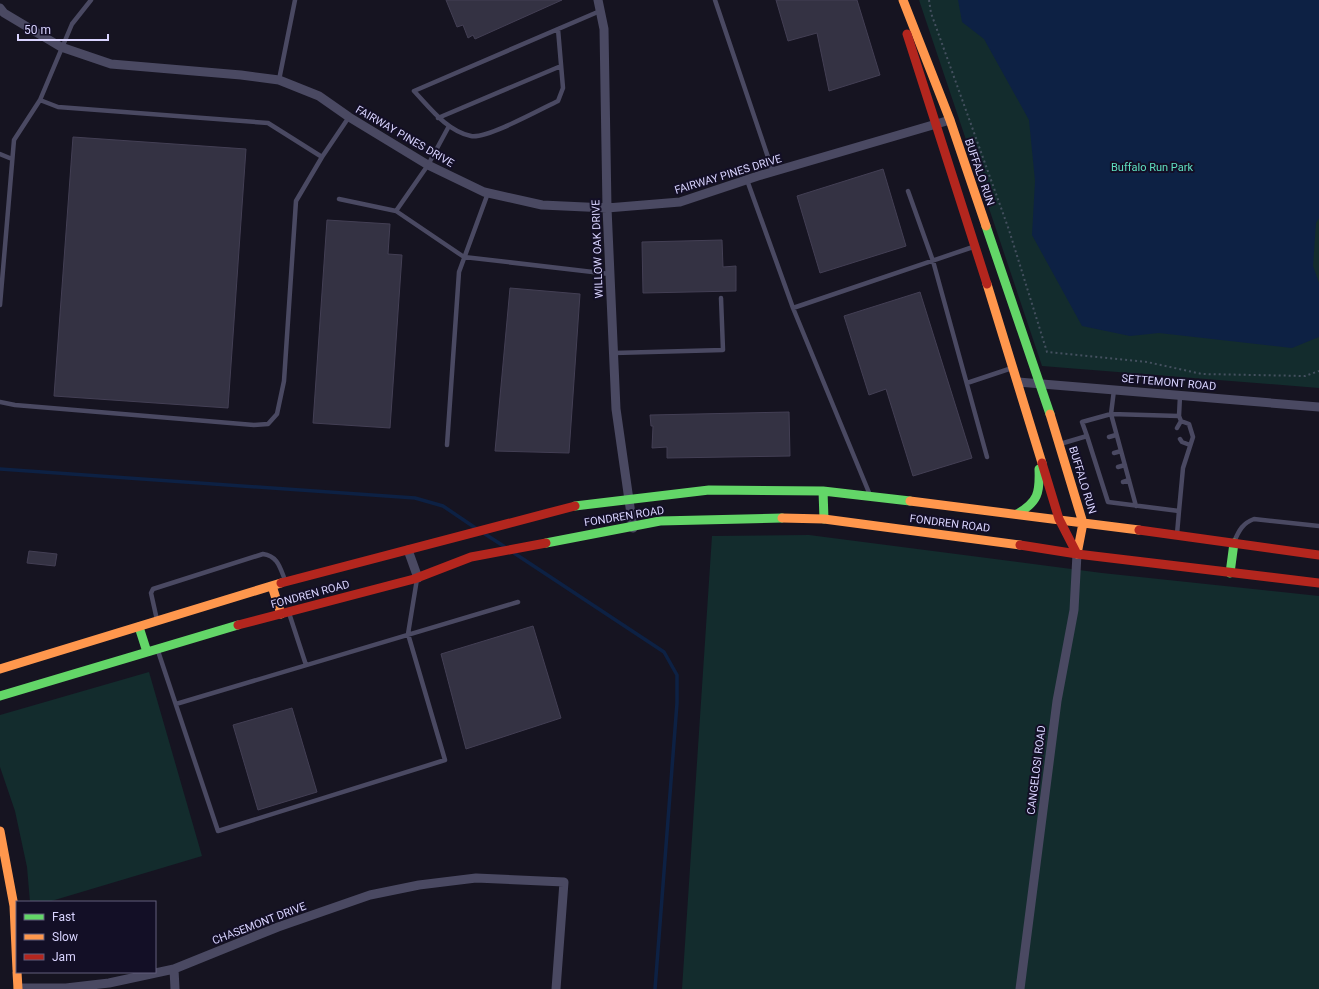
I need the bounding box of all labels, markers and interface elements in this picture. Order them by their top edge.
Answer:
scale bar [18,16,108,42]
text: 50 m [24,23,51,37]
street label: FAIRWAY PINES DRIVE [353,103,456,170]
street label: BUFFALO RUN [962,137,997,207]
street label: FAIRWAY PINES DRIVE [673,152,783,197]
park label: Buffalo Run Park [1111,161,1193,174]
street label: WILLOW OAK DRIVE [589,199,606,299]
street label: SETTEMONT ROAD [1121,372,1217,393]
street label: BUFFALO RUN [1066,445,1099,516]
street label: FONDREN ROAD [583,504,665,529]
street label: FONDREN ROAD [909,512,991,535]
street label: FONDREN ROAD [269,578,351,611]
street label: CANGELOSI ROAD [1025,725,1048,815]
street label: CHASEMONT DRIVE [211,900,308,947]
legend [16,901,156,973]
text: Fast [52,910,75,924]
text: Slow [52,930,78,944]
text: Jam [52,950,76,964]

